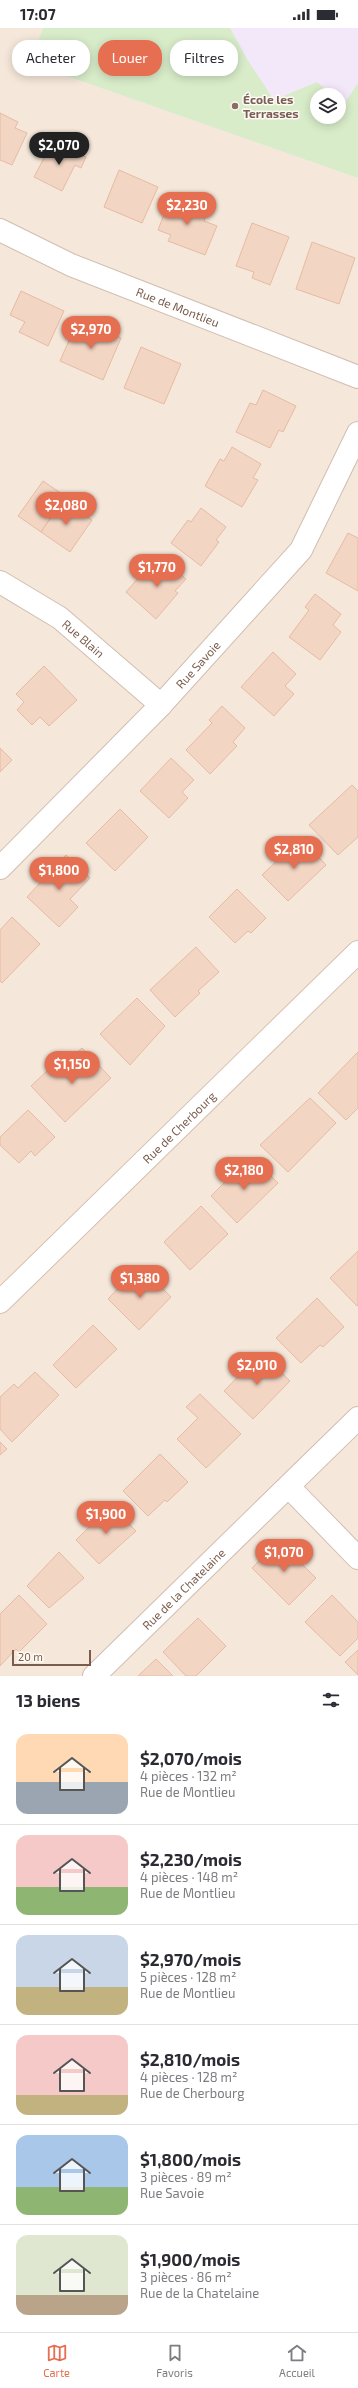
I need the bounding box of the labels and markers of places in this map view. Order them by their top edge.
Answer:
place label: École les Terrasses [243,92,299,120]
marker: École les Terrasses [230,101,240,111]
pin: $2,070 [26,132,92,166]
pin: $2,230 [154,192,220,226]
pin: $2,970 [58,316,124,350]
pin: $2,080 [33,492,99,526]
pin: $1,770 [124,554,190,588]
pin: $2,810 [261,836,327,870]
pin: $1,800 [26,857,92,891]
pin: $1,150 [39,1051,105,1085]
pin: $2,180 [211,1157,277,1191]
pin: $1,380 [107,1265,173,1299]
pin: $2,010 [224,1352,290,1386]
pin: $1,900 [73,1501,139,1535]
pin: $1,070 [251,1539,317,1573]

